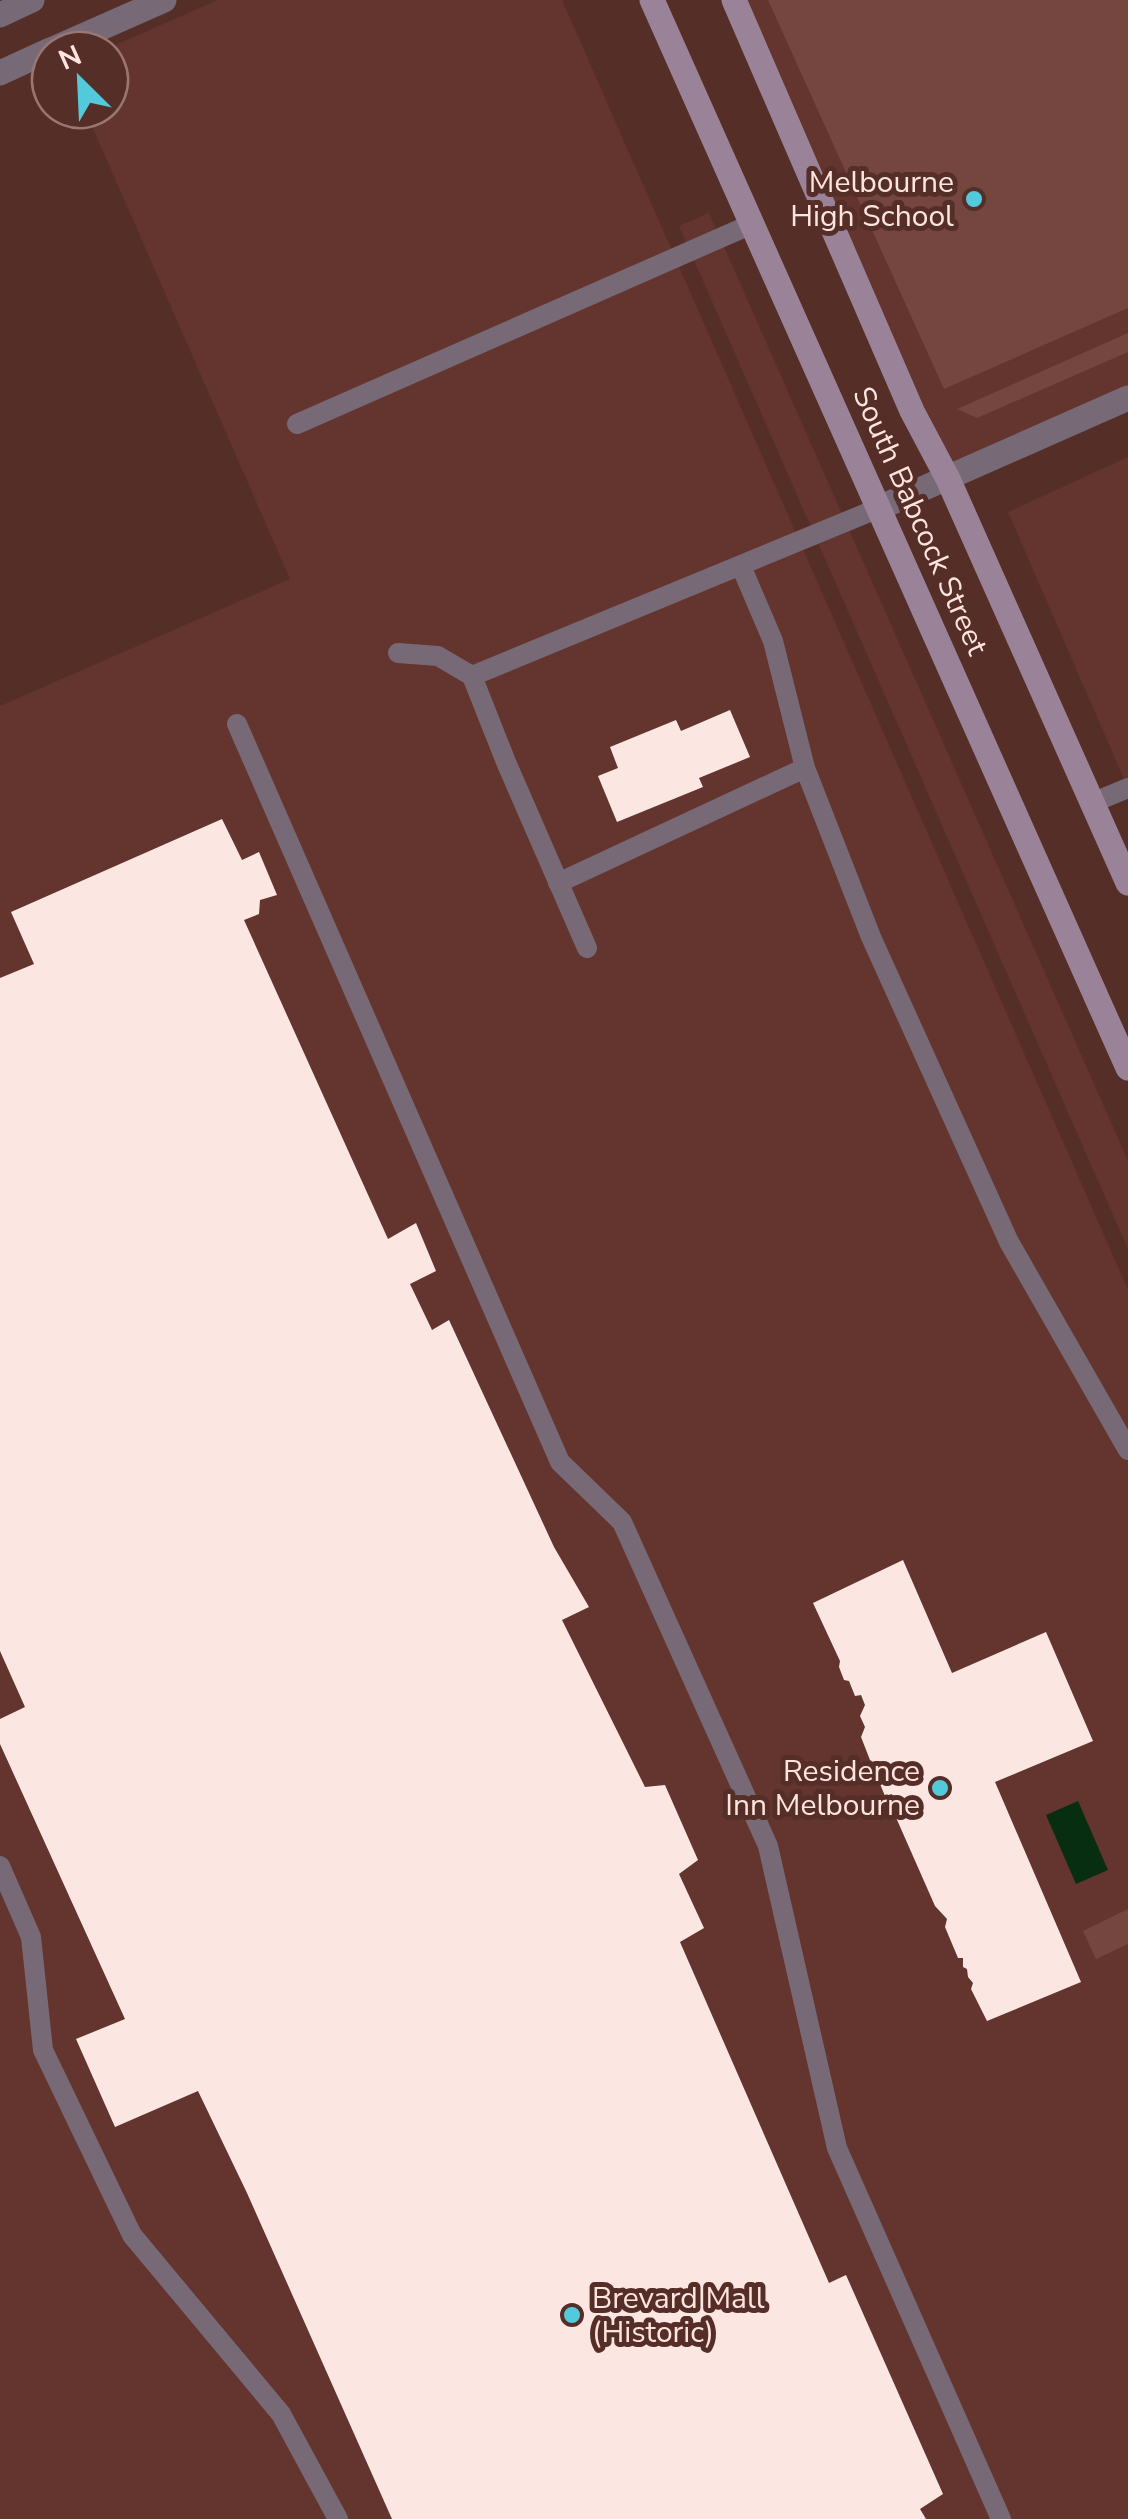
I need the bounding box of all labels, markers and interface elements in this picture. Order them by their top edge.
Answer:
north arrow [30,30,130,130]
text: N [53,36,88,80]
place label: Melbourne High School [790,162,954,237]
marker: Melbourne High School [963,188,985,210]
street label: South Babcock Street [842,380,998,662]
place label: Residence Inn Melbourne [725,1751,920,1826]
marker: Residence Inn Melbourne [929,1777,951,1799]
place label: Brevard Mall (Historic) [592,2278,765,2353]
marker: Brevard Mall (Historic) [561,2304,583,2326]

